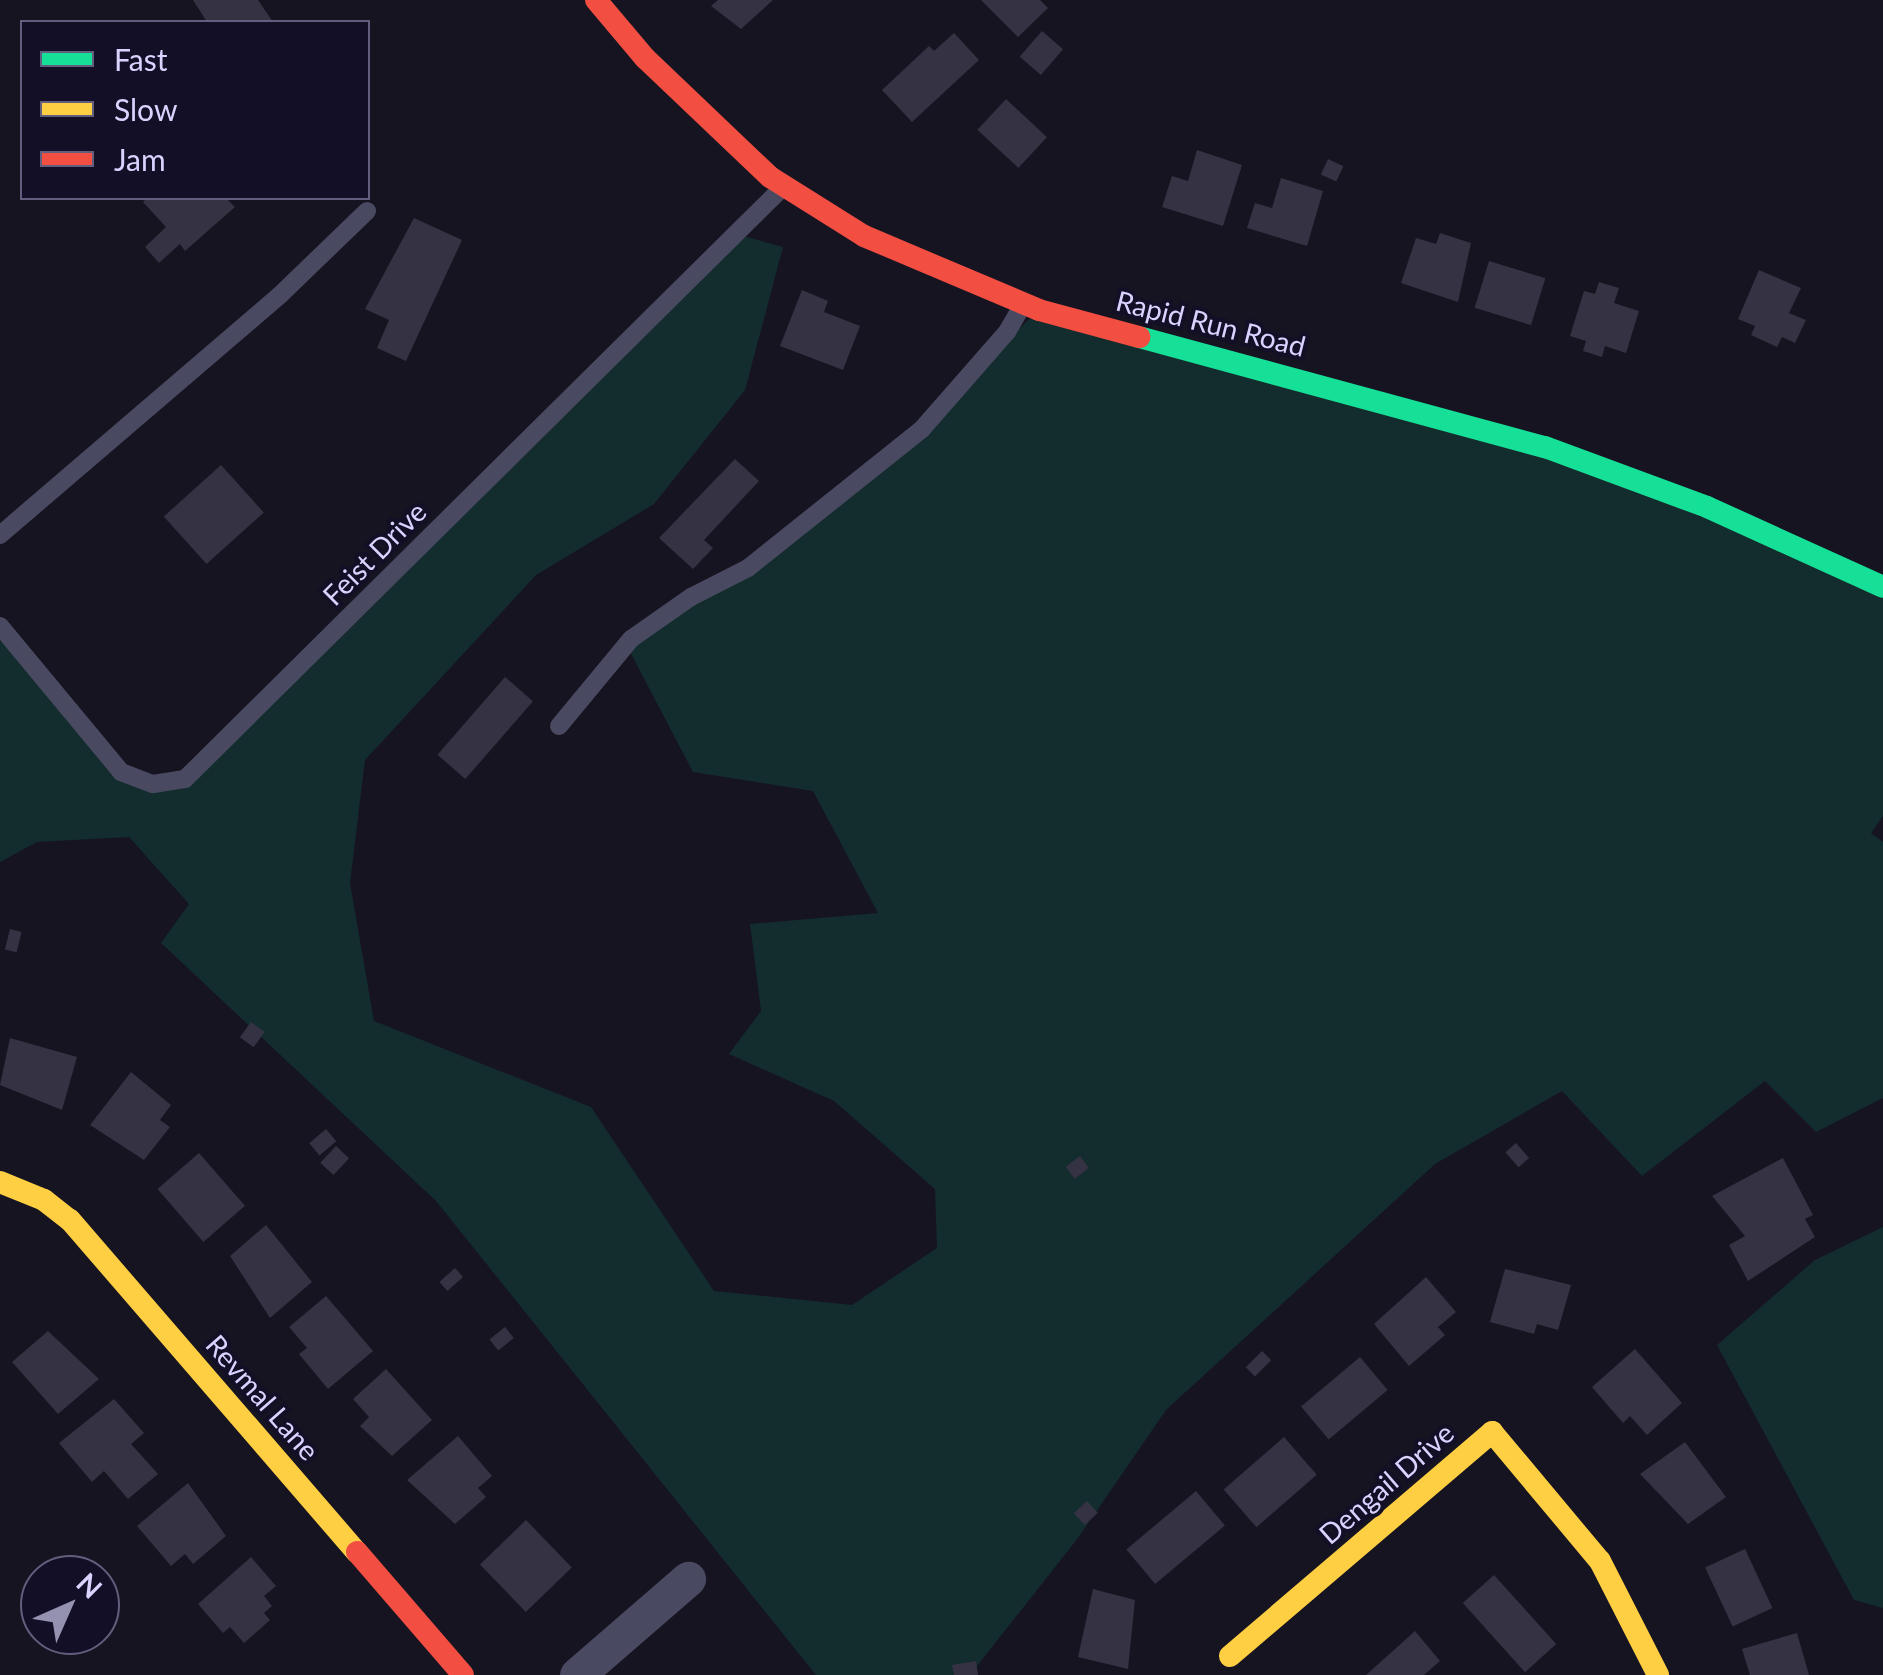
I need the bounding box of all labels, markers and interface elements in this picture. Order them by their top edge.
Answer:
legend [20,20,370,200]
text: Fast [114,41,168,77]
text: Slow [114,91,177,127]
text: Jam [114,141,166,177]
street label: Rapid Run Road [1113,283,1309,363]
street label: Feist Drive [315,494,433,612]
street label: Revmal Lane [199,1327,327,1467]
street label: Dengail Drive [1312,1415,1460,1551]
north arrow [20,1555,120,1655]
text: N [70,1566,109,1605]

